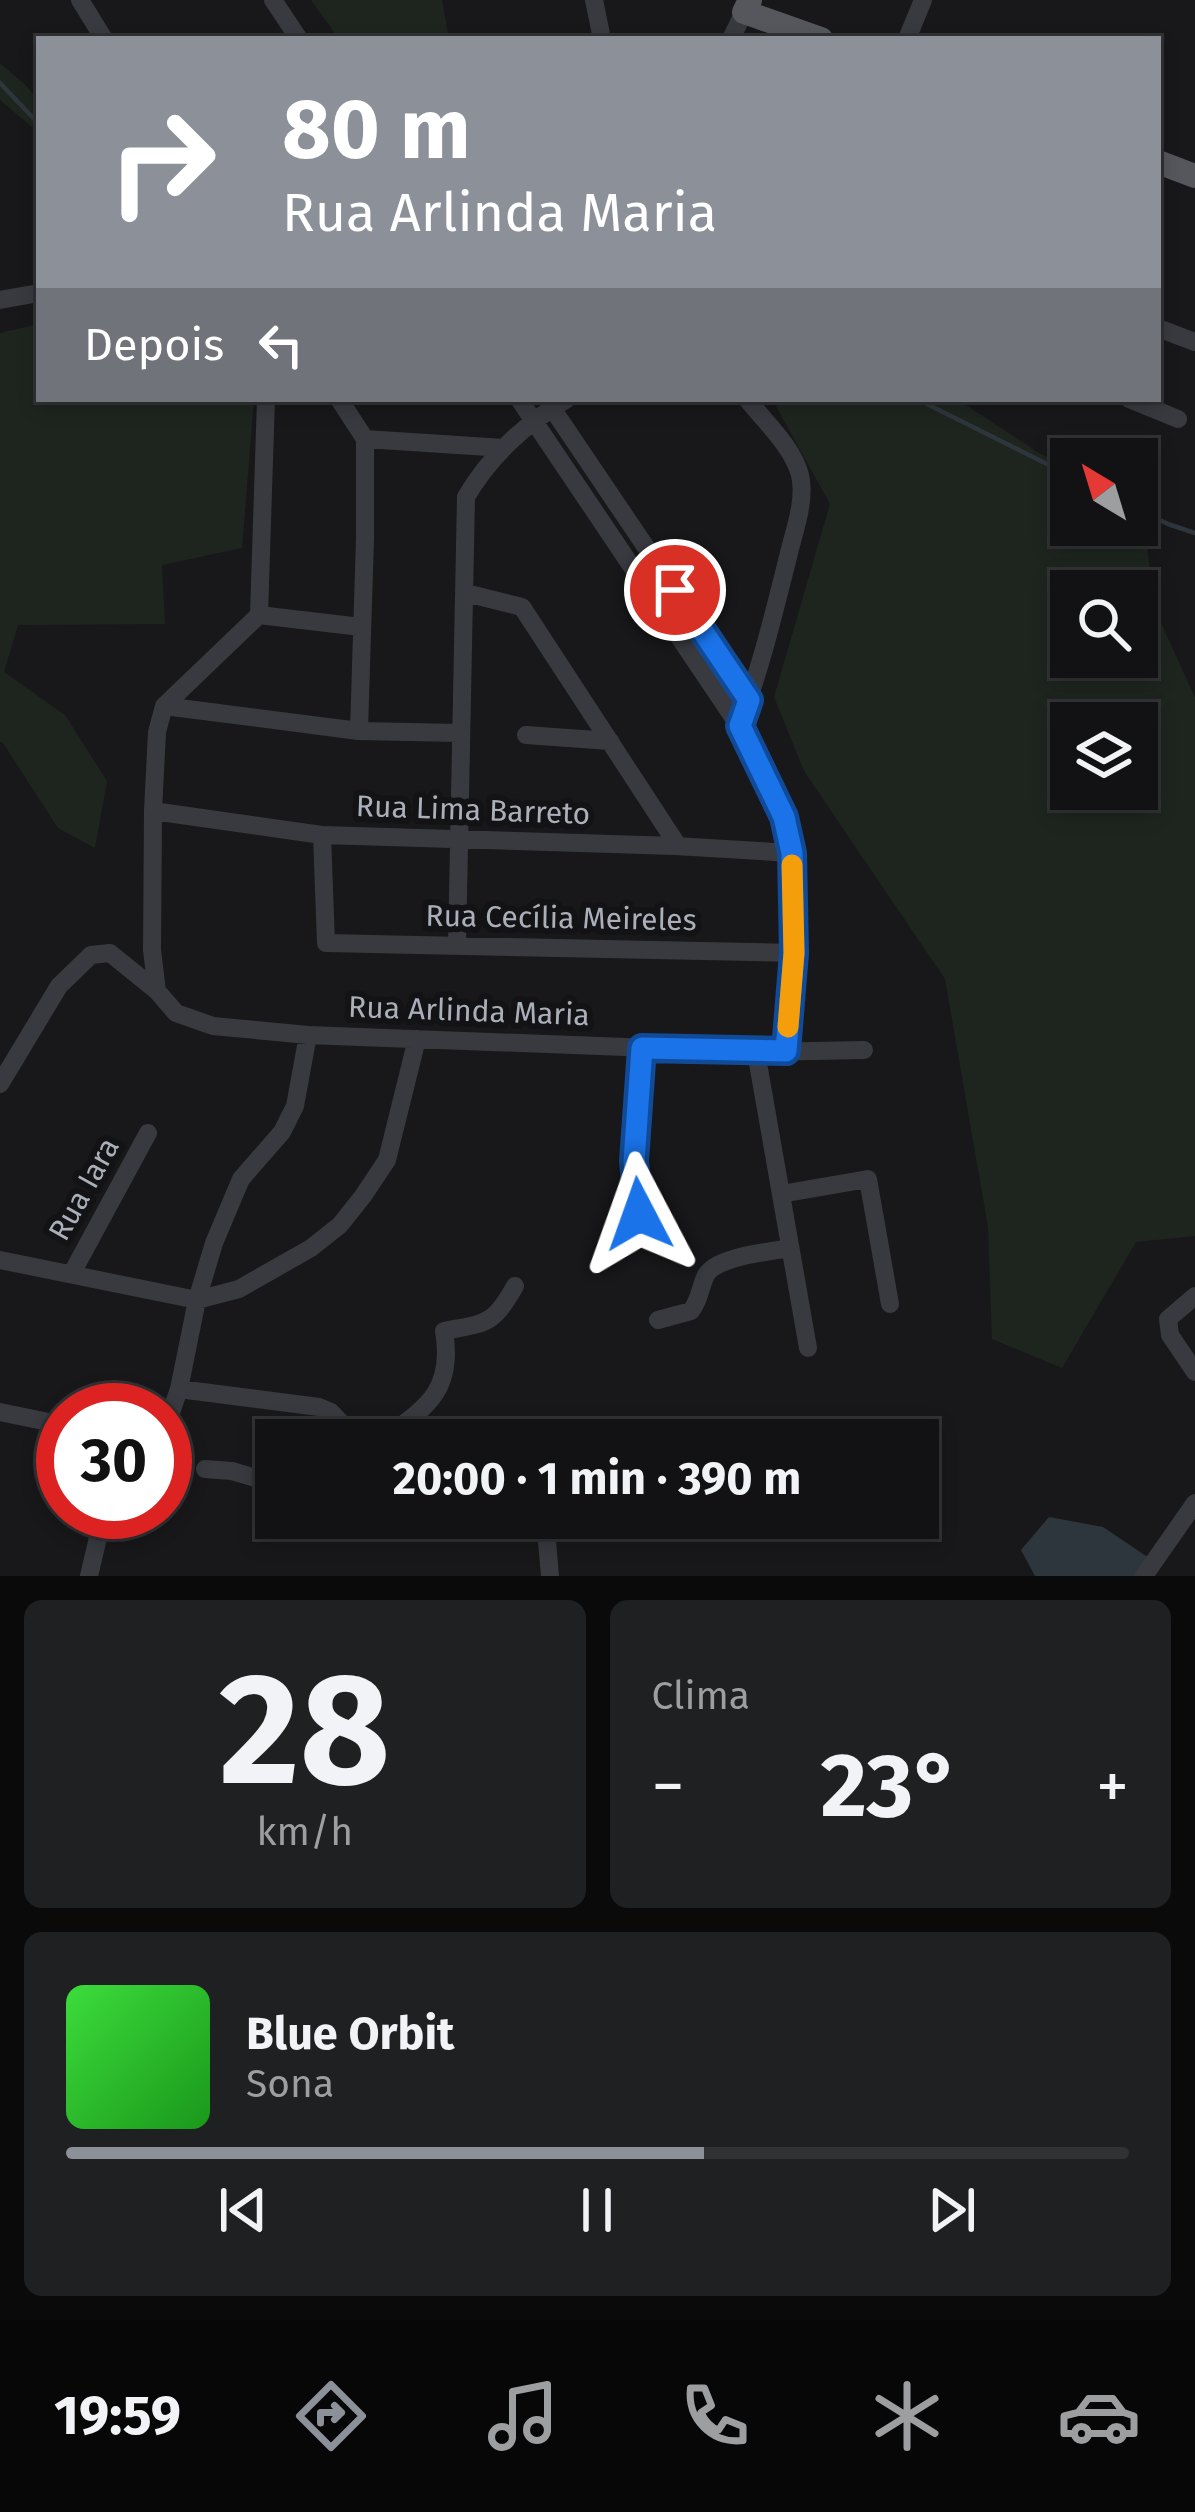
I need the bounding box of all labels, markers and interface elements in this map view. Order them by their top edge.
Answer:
text: 80 m [282,79,471,180]
icon: right [84,84,240,240]
text: Rua Arlinda Maria [282,181,717,245]
icon: left [248,312,314,378]
text: Depois [84,318,224,372]
north arrow [1050,438,1158,546]
map controls [1050,438,1158,810]
pin [624,539,726,641]
icon: arrive [642,557,708,623]
button: search [1050,570,1158,678]
button: layers [1050,702,1158,810]
street label: Rua Lima Barreto [355,788,591,832]
street label: Rua Cecília Meireles [425,898,697,938]
street label: Rua Arlinda Maria [348,989,590,1033]
street label: Rua Iara [41,1131,127,1247]
position arrow [576,1151,702,1277]
speed limit sign: 30 [36,1383,192,1539]
text: 20:00 · 1 min · 390 m [393,1452,801,1506]
text: 28 [219,1637,390,1824]
text: Clima [652,1673,750,1719]
text: 23° [820,1732,960,1840]
text: − [652,1747,685,1826]
text: + [1096,1747,1129,1826]
text: km/h [256,1809,353,1855]
text: Blue Orbit [246,2007,454,2061]
text: Sona [246,2061,334,2107]
icon: previous [210,2177,276,2243]
icon: pause [564,2177,630,2243]
icon: next [919,2177,985,2243]
icon: directions [289,2374,373,2458]
icon: music [481,2374,565,2458]
icon: phone [673,2374,757,2458]
icon: climate [865,2374,949,2458]
icon: car [1057,2374,1141,2458]
text: 19:59 [54,2384,181,2448]

